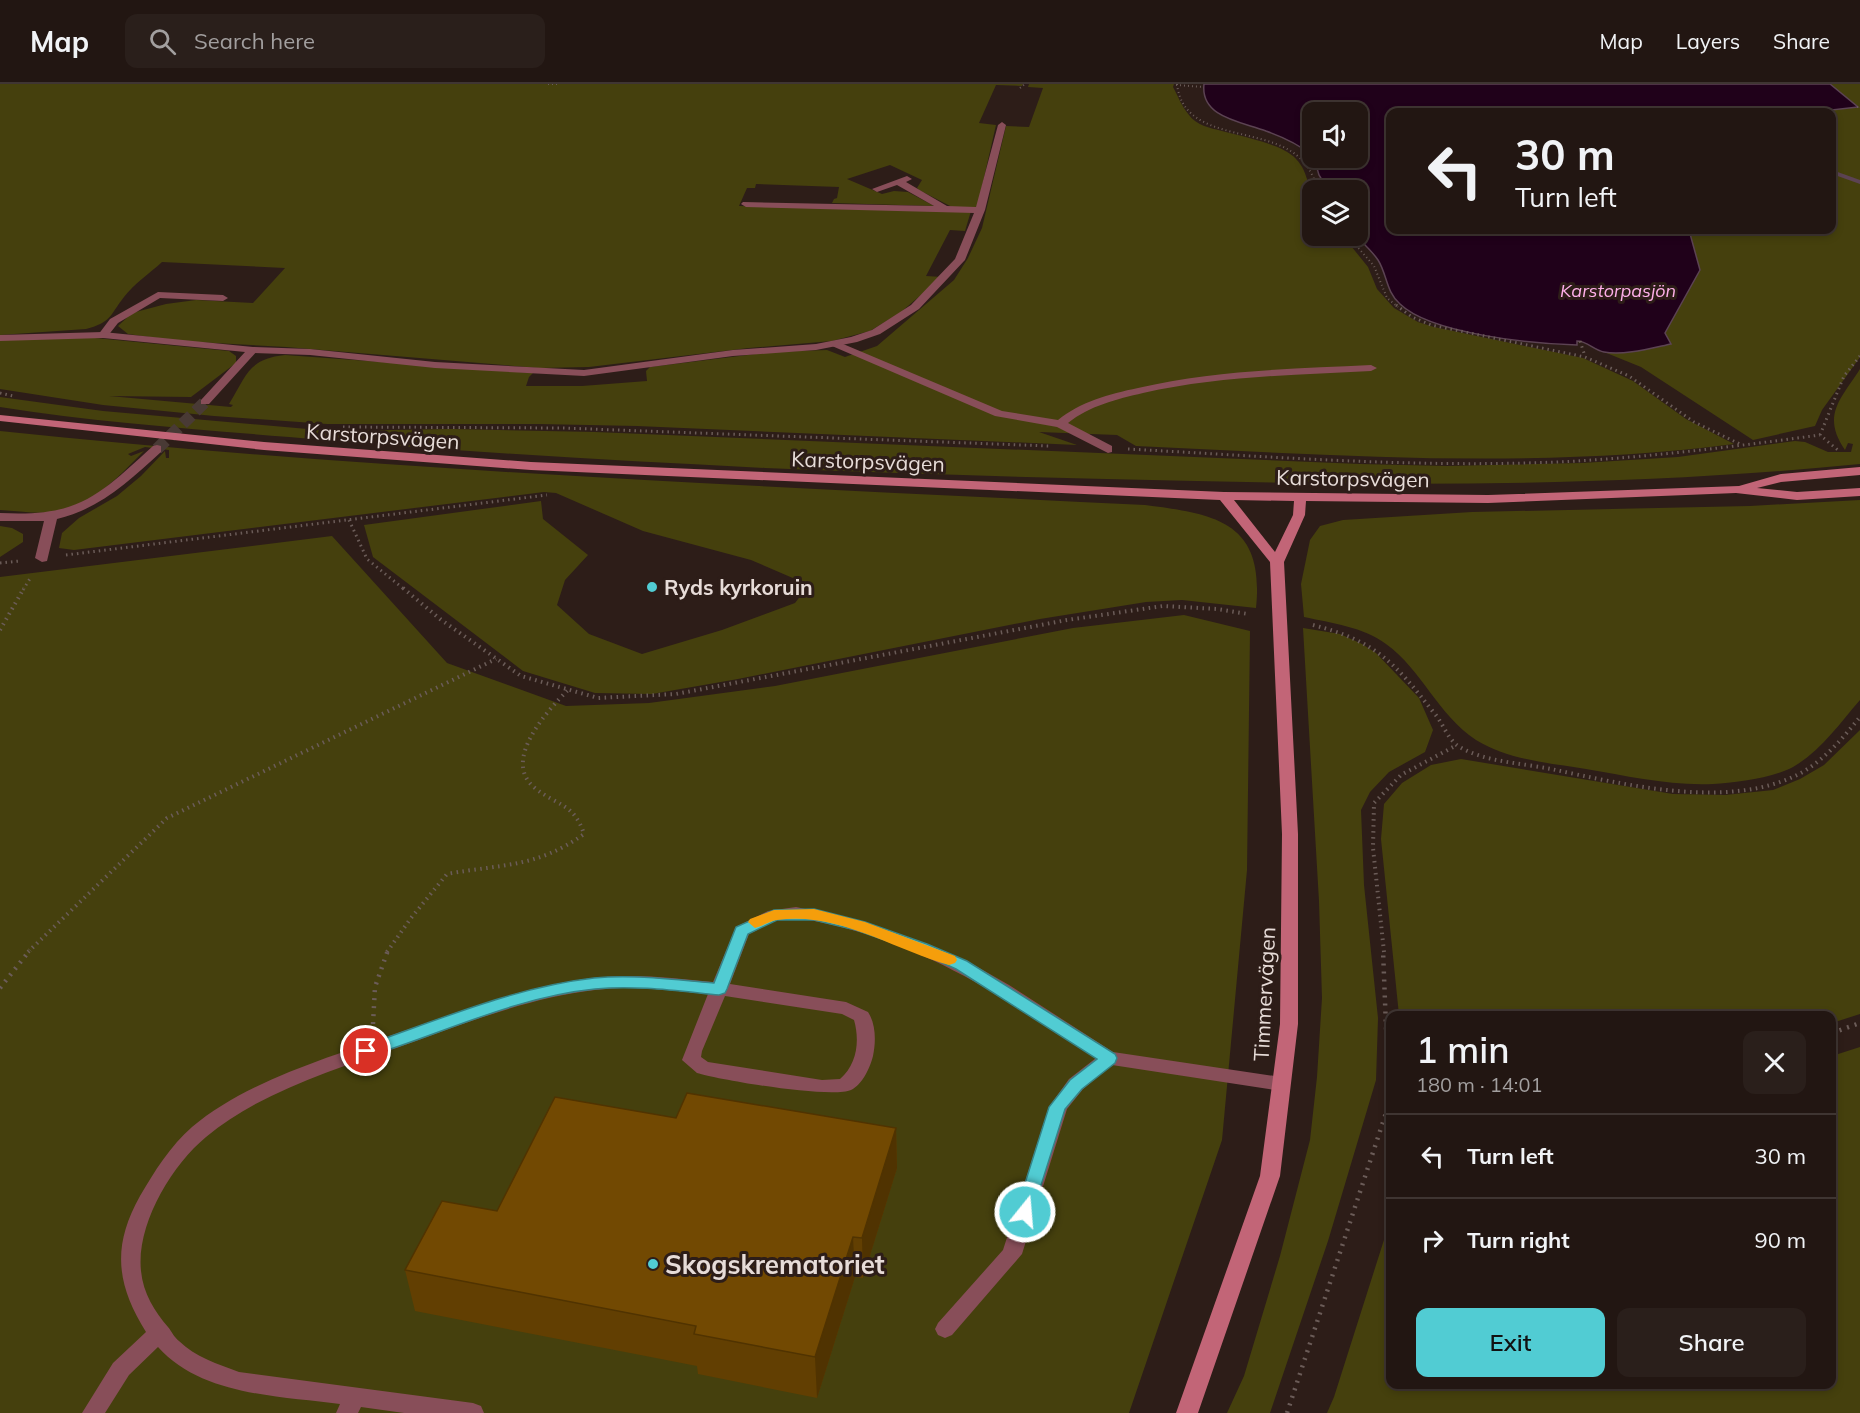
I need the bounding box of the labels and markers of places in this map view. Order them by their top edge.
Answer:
place label: Ryds kyrkoruin [664,574,813,600]
marker: Ryds kyrkoruin [645,580,659,594]
pin [340,1025,391,1076]
place label: Skogskrematoriet [665,1248,885,1281]
marker: Skogskrematoriet [646,1257,660,1271]

